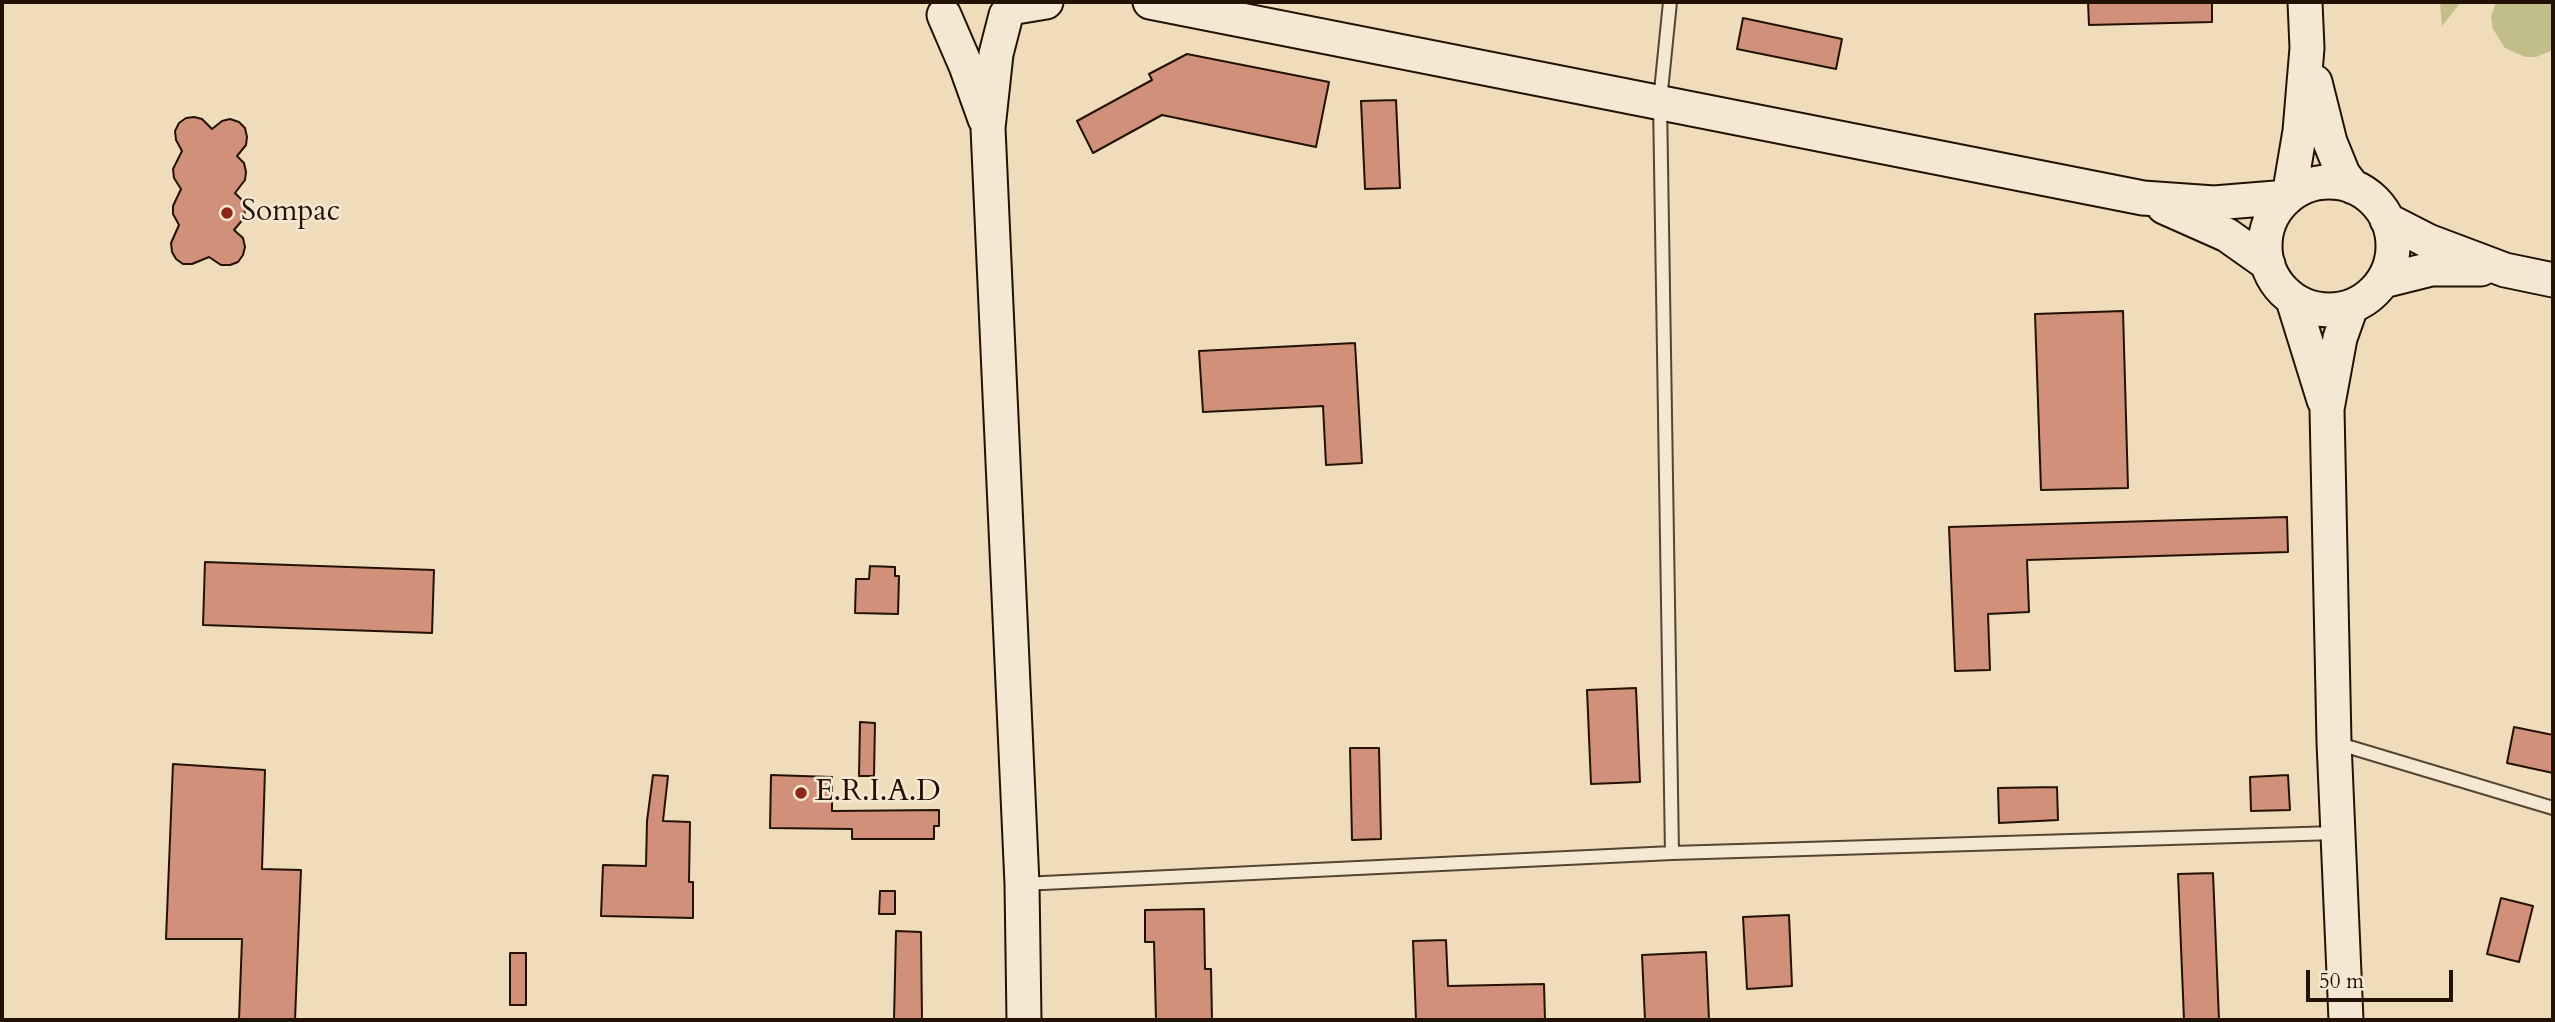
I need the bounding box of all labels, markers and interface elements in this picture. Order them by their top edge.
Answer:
place label: Sompac [241,195,340,231]
marker: Sompac [219,205,235,221]
place label: E.R.I.A.D [815,775,941,811]
marker: E.R.I.A.D [793,785,809,801]
scale bar [2310,956,2457,1000]
text: 50 m [2319,967,2364,996]

